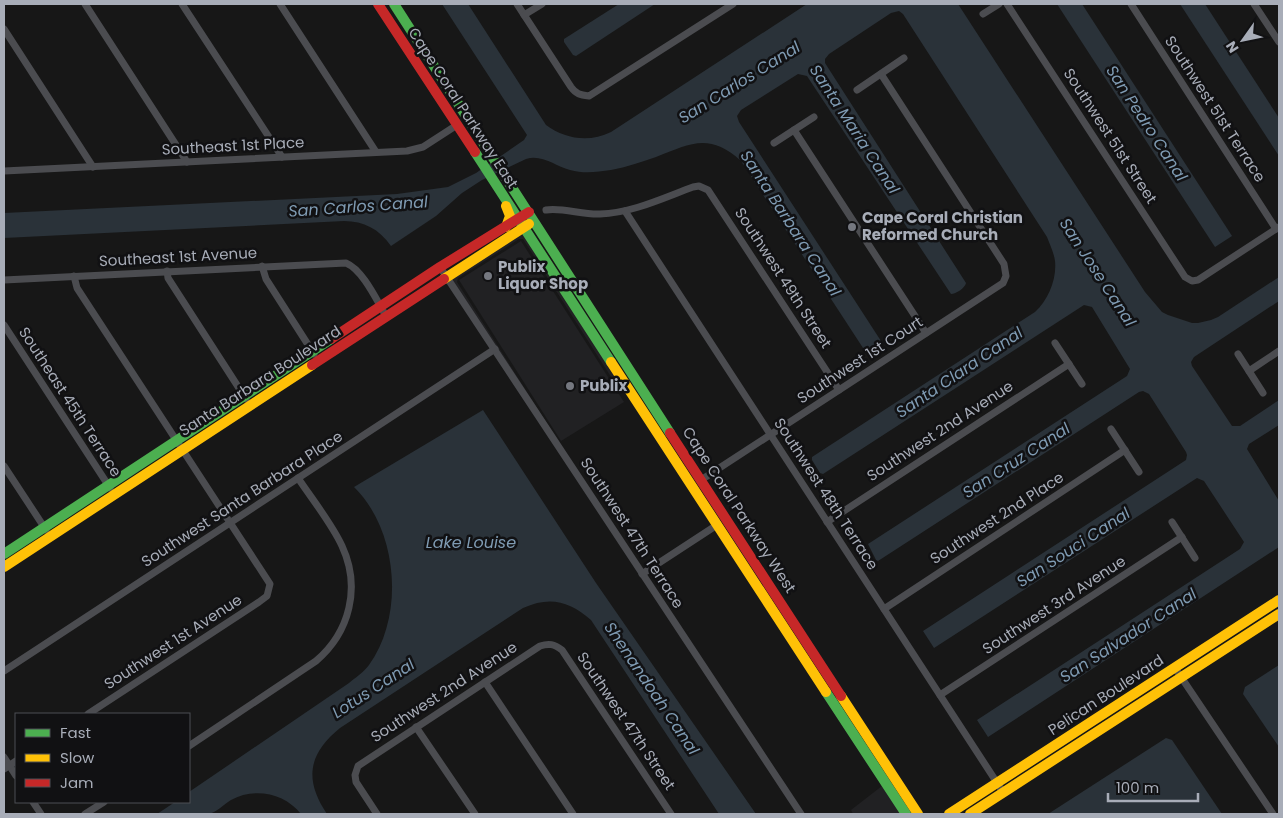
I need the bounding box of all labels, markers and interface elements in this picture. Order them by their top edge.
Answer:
north arrow [1218,15,1268,65]
street label: Cape Coral Parkway East [403,23,523,192]
street label: Southwest 51st Terrace [1160,31,1271,186]
water label: San Carlos Canal [674,36,805,129]
text: N [1221,37,1243,57]
water label: Santa Maria Canal [804,60,905,198]
water label: San Pedro Canal [1100,61,1193,186]
street label: Southwest 51st Street [1059,64,1162,207]
street label: Southeast 1st Place [161,131,305,160]
water label: Santa Barbara Canal [735,146,846,301]
water label: San Carlos Canal [288,190,429,223]
street label: Southwest 49th Street [730,203,837,352]
place label: Cape Coral Christian Reformed Church [862,207,1023,245]
water label: San Jose Canal [1054,214,1141,331]
marker: Cape Coral Christian Reformed Church [846,221,858,233]
street label: Southeast 1st Avenue [98,242,258,271]
place label: Publix Liquor Shop [498,256,588,294]
marker: Publix Liquor Shop [482,270,494,282]
street label: Southwest 1st Court [793,311,927,408]
street label: Santa Barbara Boulevard [175,320,345,441]
water label: Santa Clara Canal [891,321,1027,423]
street label: Southeast 45th Terrace [14,323,127,481]
place label: Publix [580,375,628,396]
street label: Southwest 2nd Avenue [862,375,1017,486]
marker: Publix [564,380,576,392]
street label: Southwest 48th Terrace [769,414,883,574]
water label: San Cruz Canal [958,417,1075,504]
street label: Cape Coral Parkway West [678,423,801,597]
street label: Southwest Santa Barbara Place [137,426,346,572]
street label: Southwest 47th Terrace [576,453,689,612]
street label: Southwest 2nd Place [926,466,1068,569]
water label: San Souci Canal [1012,502,1135,593]
water label: Lake Louise [426,531,516,554]
street label: Southwest 3rd Avenue [978,550,1129,659]
water label: San Salvador Canal [1055,582,1201,688]
street label: Southwest 1st Avenue [100,589,246,694]
water label: Shenandoah Canal [598,617,705,759]
street label: Southwest 2nd Avenue [366,636,521,747]
street label: Southwest 47th Street [572,647,681,794]
street label: Pelican Boulevard [1044,649,1168,740]
water label: Lotus Canal [327,653,419,724]
legend [15,713,190,803]
text: Fast [60,722,91,743]
text: Slow [60,747,95,768]
scale bar [1108,770,1198,802]
text: Jam [60,772,94,793]
text: 100 m [1116,777,1159,798]

